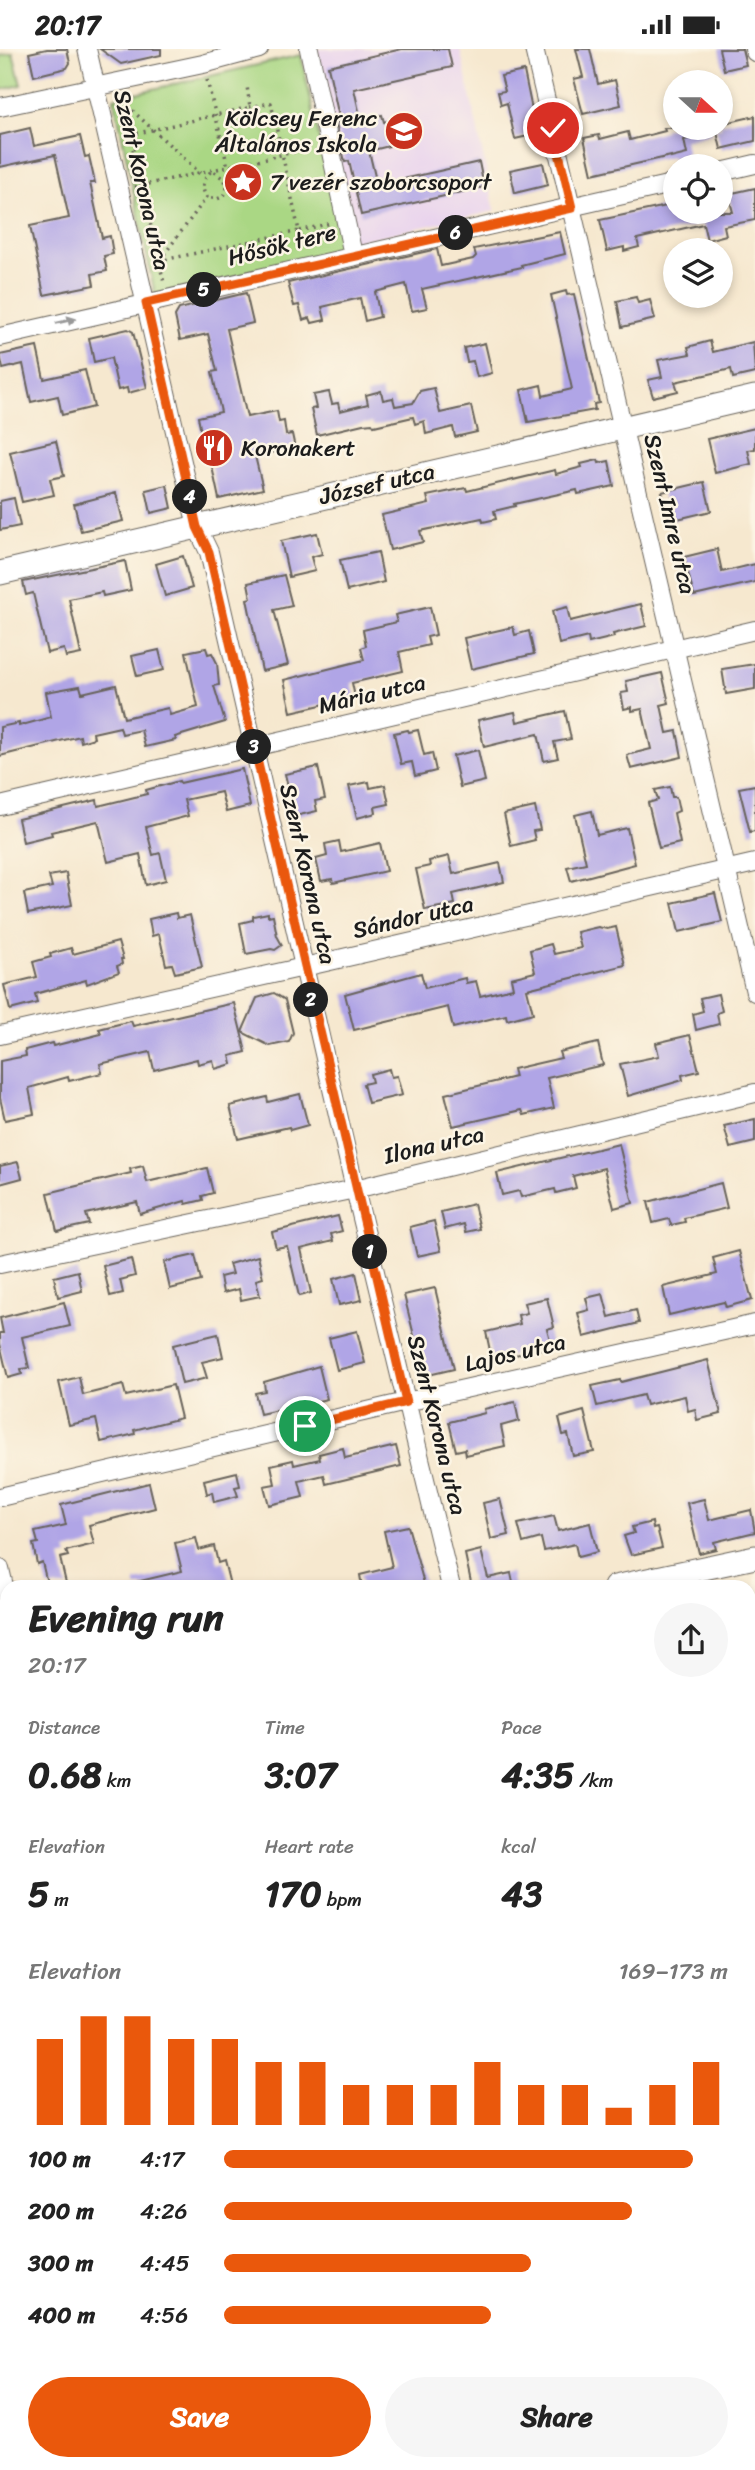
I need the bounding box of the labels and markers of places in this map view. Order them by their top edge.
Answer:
place label: Kölcsey Ferenc Általános Iskola [214,98,378,165]
pin [523,98,583,158]
school or university icon: Kölcsey Ferenc Általános Iskola [383,110,425,152]
place icon: 7 vezér szoborcsoport [222,161,264,203]
place label: 7 vezér szoborcsoport [270,162,493,203]
pin: 6 [438,215,474,251]
pin: 5 [186,273,222,307]
restaurant icon: Koronakert [193,427,235,469]
place label: Koronakert [241,428,355,469]
pin: 4 [172,479,208,515]
pin: 3 [236,729,272,765]
pin: 2 [294,983,328,1017]
pin: 1 [352,1235,388,1269]
pin [275,1396,335,1456]

